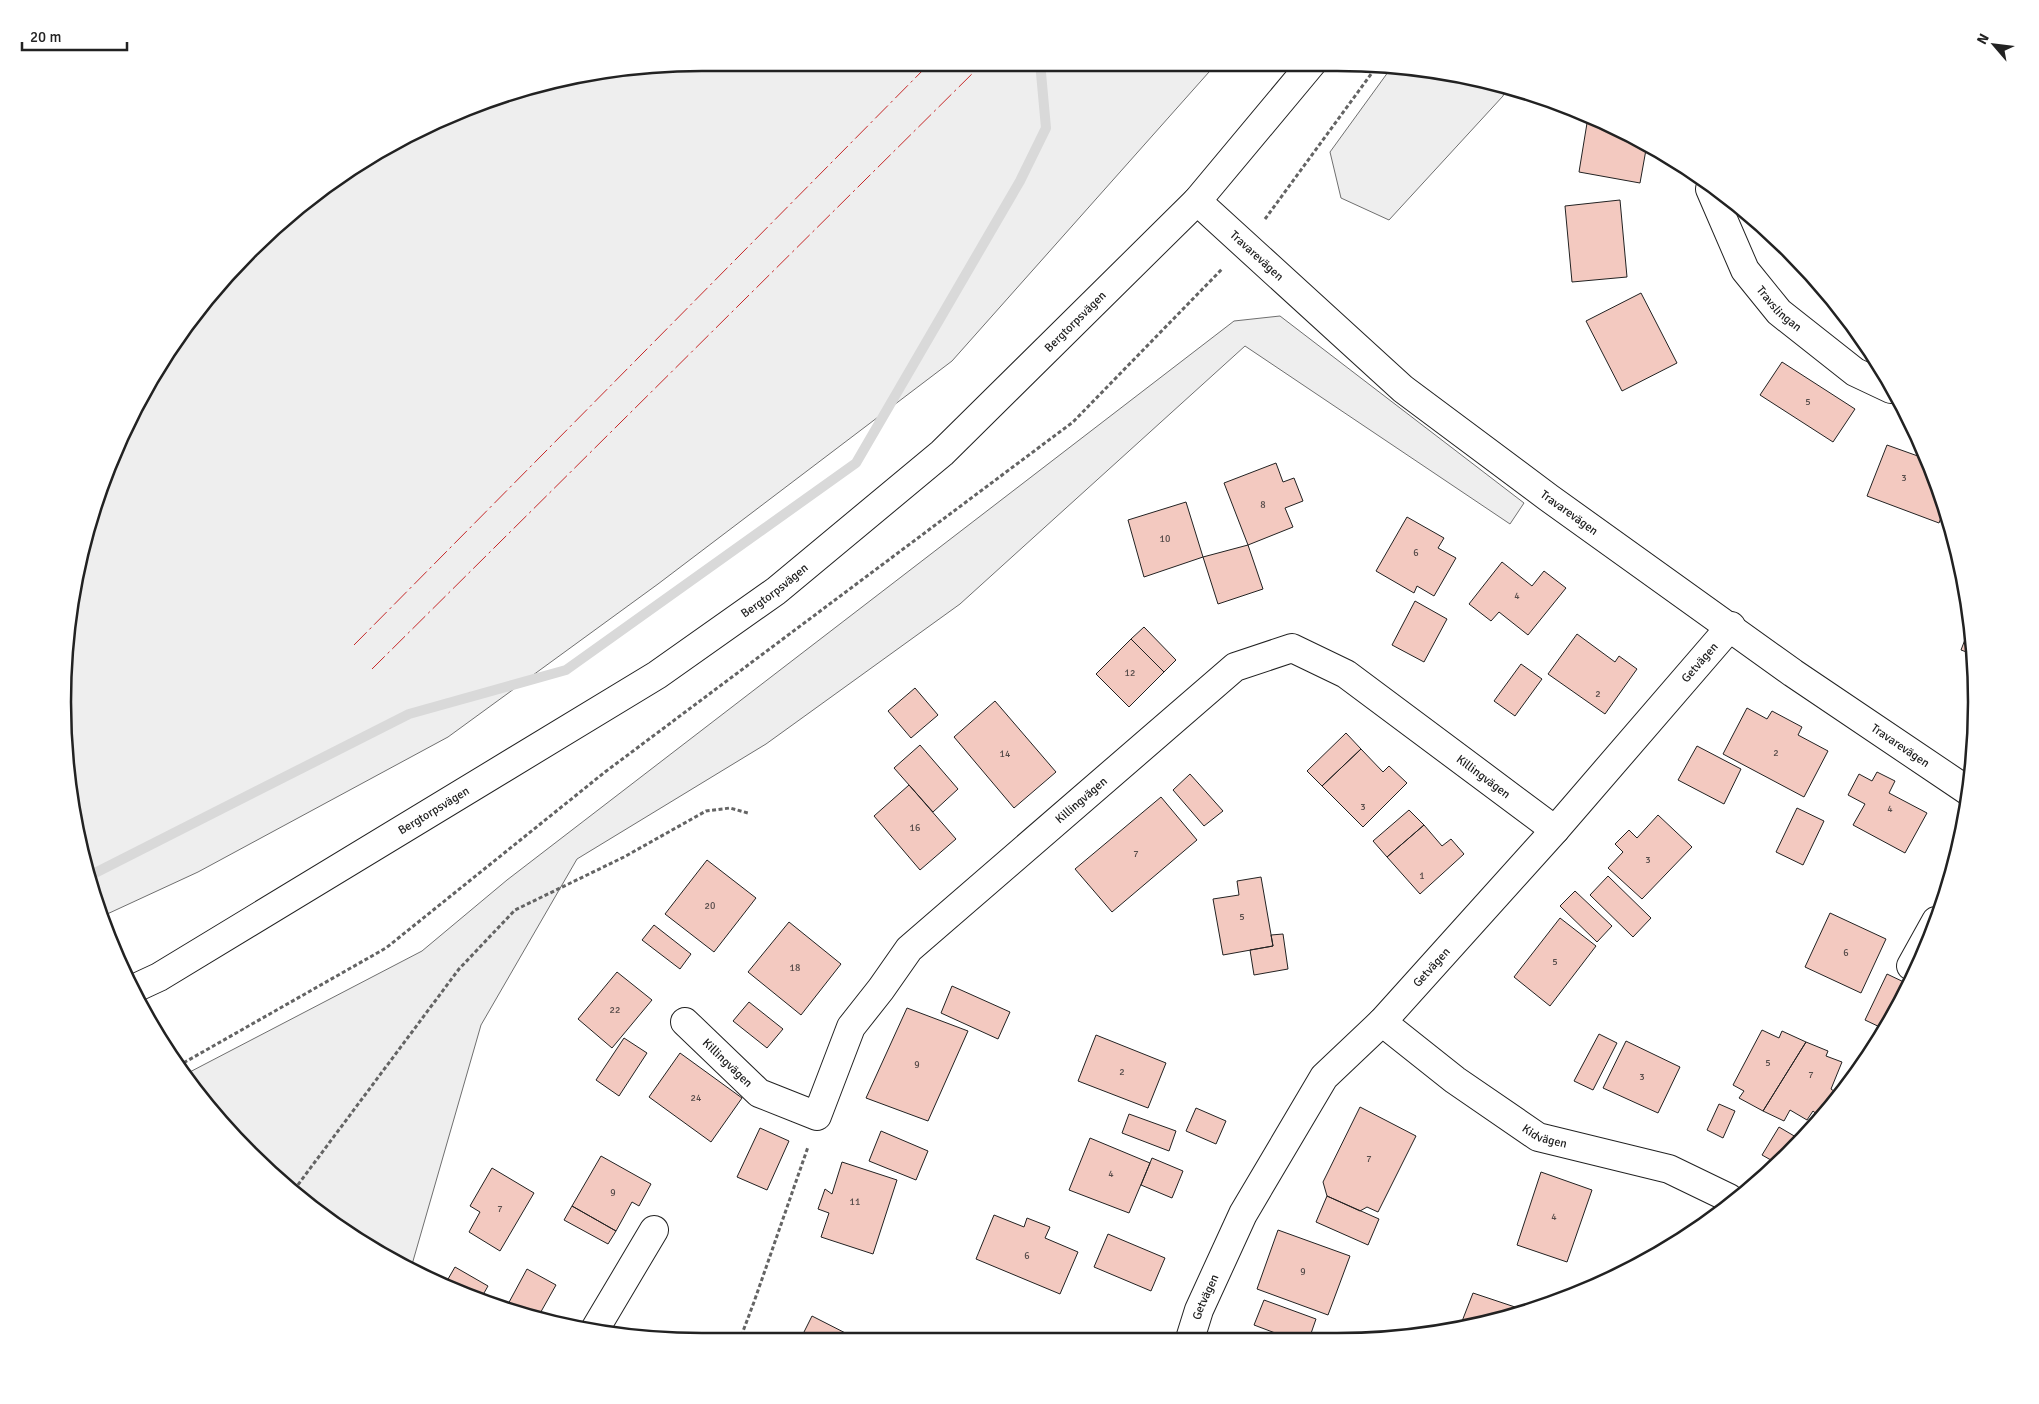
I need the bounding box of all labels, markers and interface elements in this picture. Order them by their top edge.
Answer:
scale bar [22,20,128,52]
north arrow [1969,20,2019,70]
text: 20 m [30,28,61,46]
text: N [1973,31,1993,47]
street label: Travarevägen [1227,227,1287,284]
street label: Travslingan [1753,283,1805,335]
street label: Bergtorpsvägen [1041,288,1109,355]
house number: 5 [1805,396,1811,408]
house number: 3 [1901,472,1907,484]
street label: Travarevägen [1537,487,1601,538]
house number: 8 [1260,499,1266,511]
house number: 10 [1160,533,1170,545]
house number: 6 [1413,547,1419,559]
street label: Bergtorpsvägen [738,560,811,621]
house number: 4 [1514,590,1520,602]
street label: Getvägen [1678,639,1721,686]
house number: 12 [1125,667,1135,679]
house number: 2 [1595,688,1601,700]
street label: Travarevägen [1868,720,1933,771]
house number: 2 [1773,747,1779,759]
house number: 14 [1000,748,1011,760]
street label: Killingvägen [1453,751,1513,802]
street label: Killingvägen [1052,774,1110,827]
street label: Bergtorpsvägen [395,783,472,838]
house number: 3 [1360,801,1366,813]
house number: 4 [1887,803,1893,815]
house number: 16 [910,822,920,834]
house number: 7 [1133,848,1139,860]
house number: 3 [1645,854,1651,866]
house number: 1 [1419,870,1425,882]
house number: 20 [705,900,715,912]
house number: 5 [1239,911,1245,923]
street label: Getvägen [1410,944,1453,990]
house number: 6 [1843,947,1849,959]
house number: 5 [1552,956,1558,968]
house number: 18 [790,962,800,974]
house number: 22 [610,1004,620,1016]
street label: Killingvägen [699,1035,756,1090]
house number: 5 [1765,1057,1771,1069]
house number: 9 [914,1059,920,1071]
house number: 2 [1119,1066,1125,1078]
house number: 7 [1808,1069,1814,1081]
house number: 3 [1639,1071,1645,1083]
house number: 24 [691,1092,702,1104]
street label: Kidvägen [1519,1121,1569,1151]
house number: 7 [1366,1153,1372,1165]
house number: 4 [1108,1168,1114,1180]
house number: 9 [610,1187,616,1199]
house number: 11 [850,1196,860,1208]
house number: 7 [497,1203,503,1215]
house number: 4 [1551,1211,1557,1223]
house number: 6 [1024,1250,1030,1262]
house number: 9 [1300,1266,1306,1278]
street label: Getvägen [1189,1272,1222,1322]

